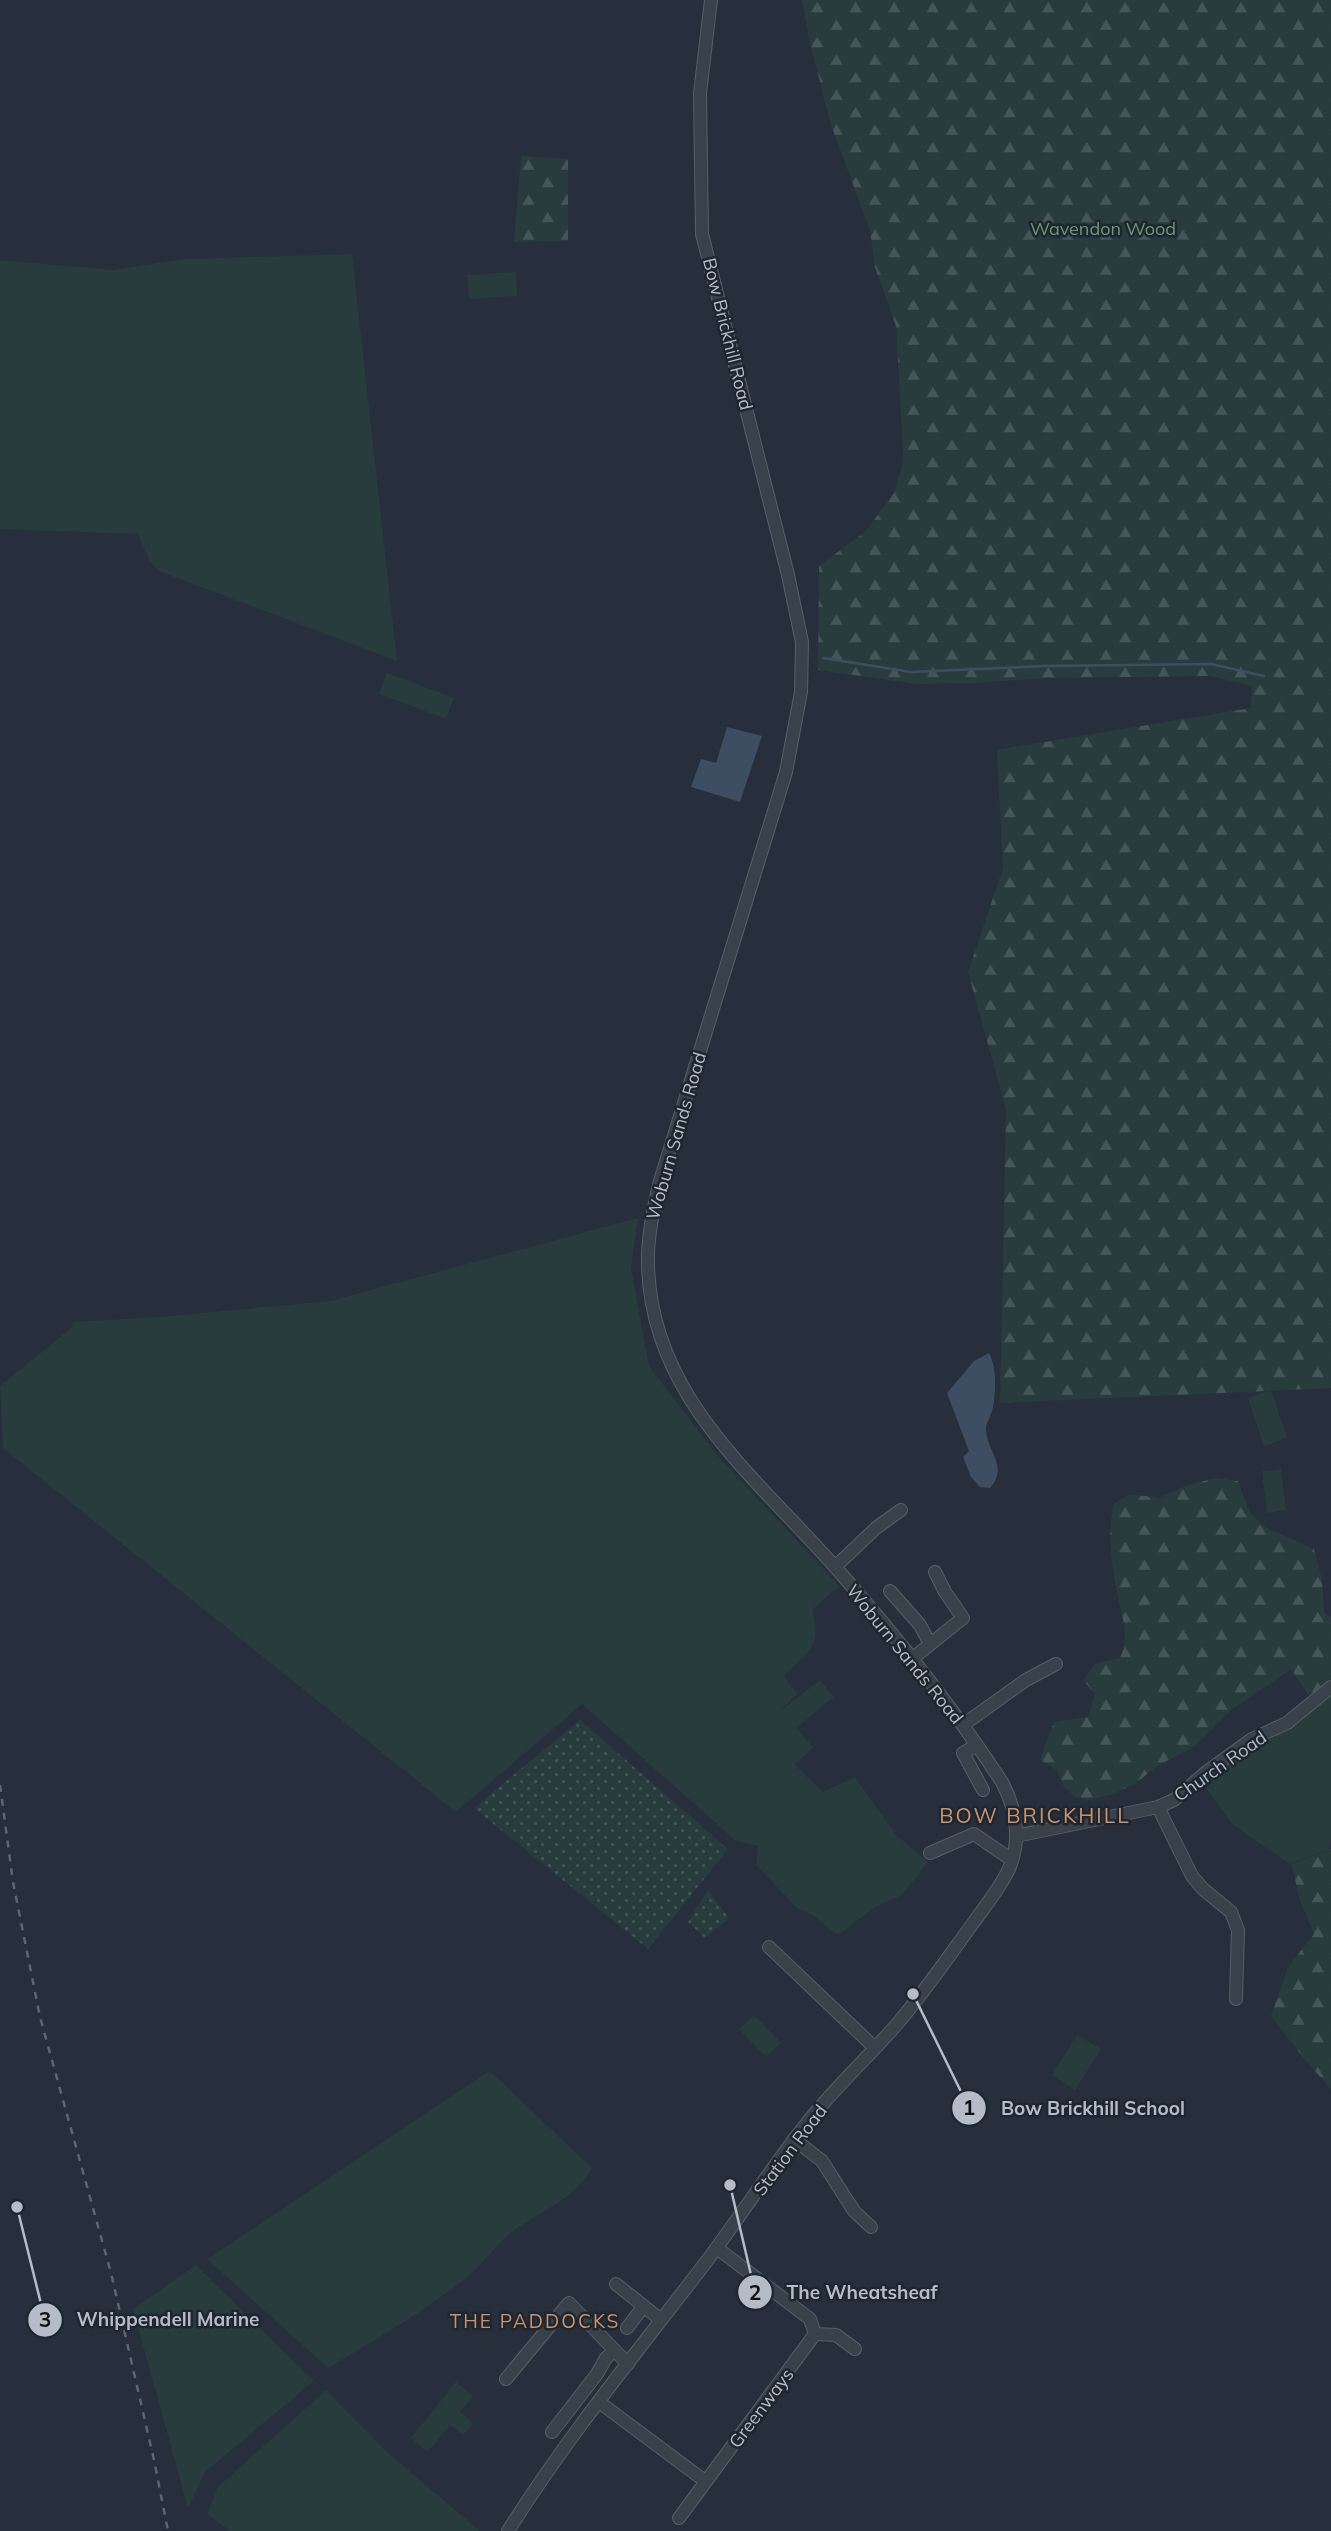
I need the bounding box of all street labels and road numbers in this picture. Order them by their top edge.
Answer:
street label: Bow Brickhill Road [698,255,758,413]
street label: Woburn Sands Road [641,1050,711,1222]
street label: Woburn Sands Road [842,1579,968,1729]
street label: Church Road [1169,1726,1271,1806]
street label: Station Road [748,2100,832,2200]
street label: Greenways [723,2363,799,2453]

